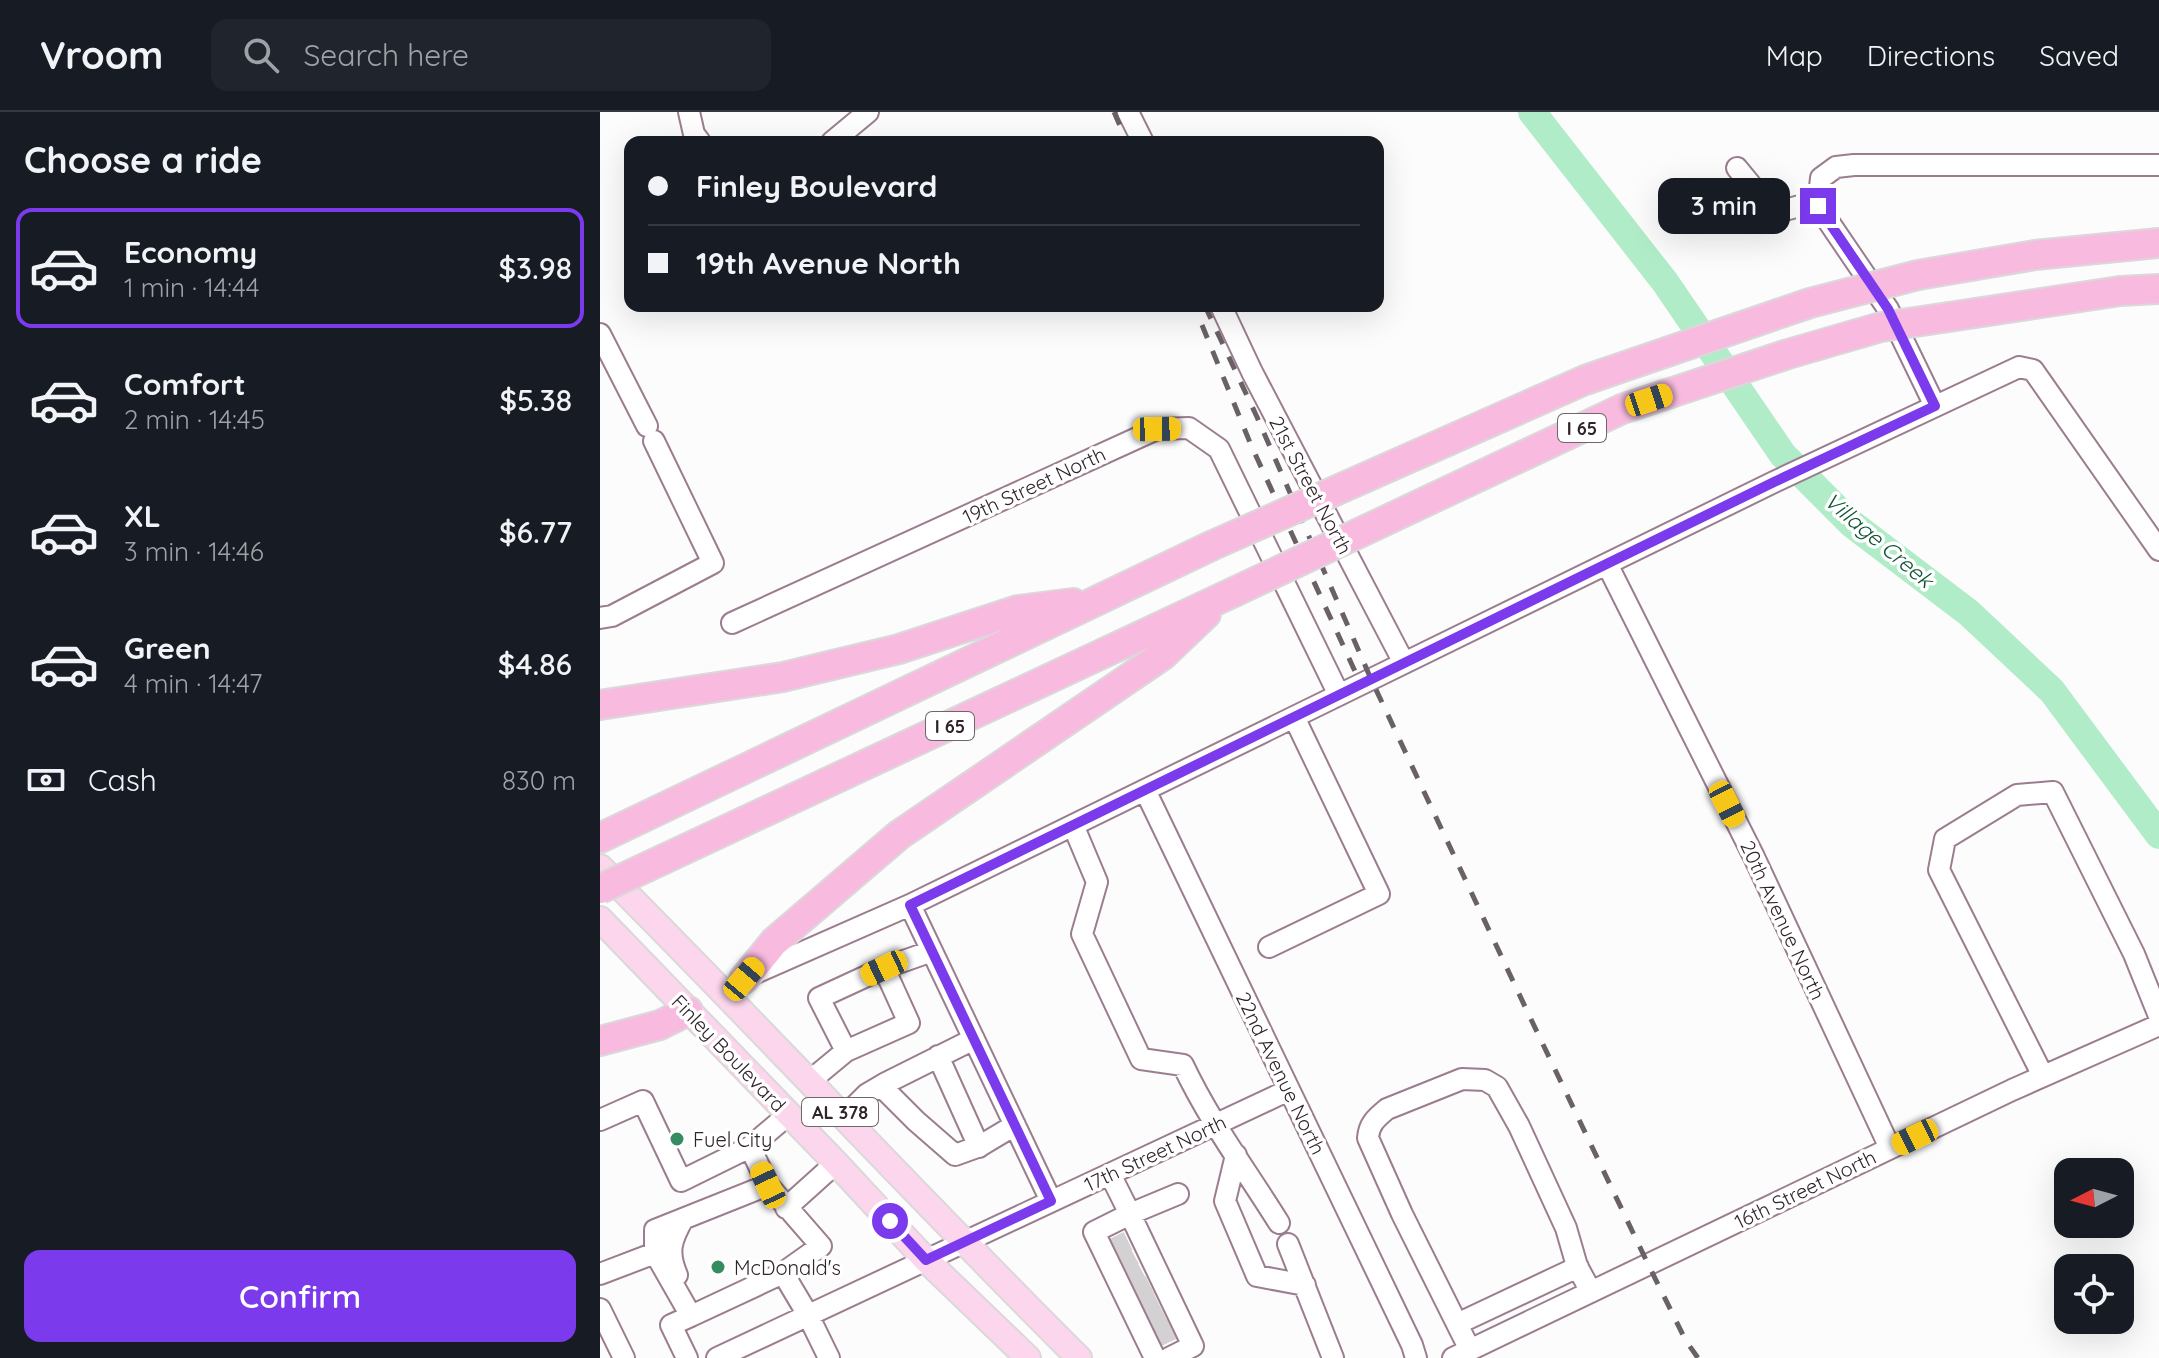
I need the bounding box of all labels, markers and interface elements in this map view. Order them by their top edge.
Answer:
search box [211,19,771,91]
text: Vroom [40,31,163,79]
icon: search [239,33,283,77]
text: Search here [303,36,469,74]
text: Map [1766,38,1823,73]
text: Directions [1867,38,1995,73]
text: Saved [2039,38,2119,73]
text: Choose a ride [24,137,262,182]
text: Finley Boulevard [696,167,937,205]
callout: 3 min [1658,178,1790,234]
route end [1800,188,1836,224]
text: 3 min [1691,189,1757,222]
icon: car [28,232,100,304]
text: Economy [124,233,257,271]
text: 19th Avenue North [696,244,961,282]
text: $3.98 [498,249,572,287]
text: 1 min · 14:44 [124,271,260,304]
icon: car [28,364,100,436]
text: Comfort [124,365,245,403]
text: $5.38 [499,381,572,419]
car [1622,381,1676,419]
text: 2 min · 14:45 [124,403,265,436]
street label: 21st Street North [1264,412,1358,558]
road number: I 65 [1558,414,1606,442]
car [1133,417,1181,441]
street label: 19th Street North [959,441,1109,529]
water label: Village Creek [1819,486,1941,595]
icon: car [28,496,100,568]
text: XL [124,497,161,535]
text: $6.77 [499,513,572,551]
text: 3 min · 14:46 [124,535,264,568]
icon: car [28,628,100,700]
text: Green [124,629,211,667]
text: $4.86 [498,645,572,683]
text: 4 min · 14:47 [124,667,262,700]
road number: I 65 [926,712,974,740]
icon: cash [24,758,68,802]
text: Cash [88,761,157,799]
text: 830 m [502,764,576,797]
car [1705,777,1749,831]
street label: 20th Avenue North [1735,836,1831,1004]
car [857,947,911,989]
car [719,953,769,1005]
street label: 22nd Avenue North [1231,988,1331,1158]
street label: Finley Boulevard [667,989,791,1117]
road number: AL 378 [802,1098,878,1126]
street label: 17th Street North [1080,1109,1230,1197]
car [1888,1116,1942,1158]
place label: Fuel City [693,1127,772,1152]
marker: Fuel City [668,1130,686,1148]
street label: 16th Street North [1730,1144,1880,1234]
car [747,1158,789,1212]
north arrow [2054,1158,2134,1238]
map controls [2054,1158,2134,1334]
route start [872,1203,908,1239]
button: Confirm [24,1250,576,1342]
button: locate [2054,1254,2134,1334]
place label: McDonald's [734,1255,841,1280]
marker: McDonald's [709,1258,727,1276]

